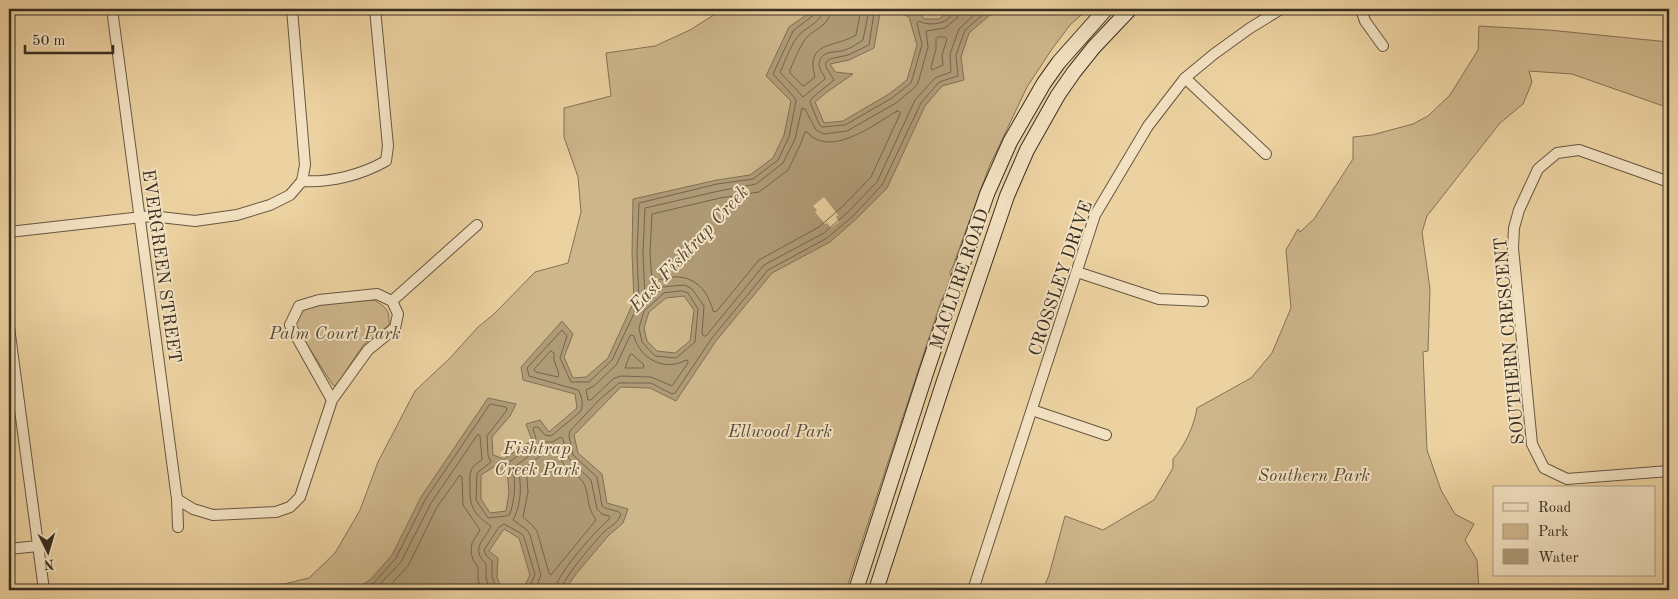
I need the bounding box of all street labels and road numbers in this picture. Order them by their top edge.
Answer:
street label: EVERGREEN STREET [138,168,184,364]
street label: CROSSLEY DRIVE [1026,198,1096,358]
street label: MACLURE ROAD [927,207,992,352]
street label: SOUTHERN CRESCENT [1492,236,1528,445]

